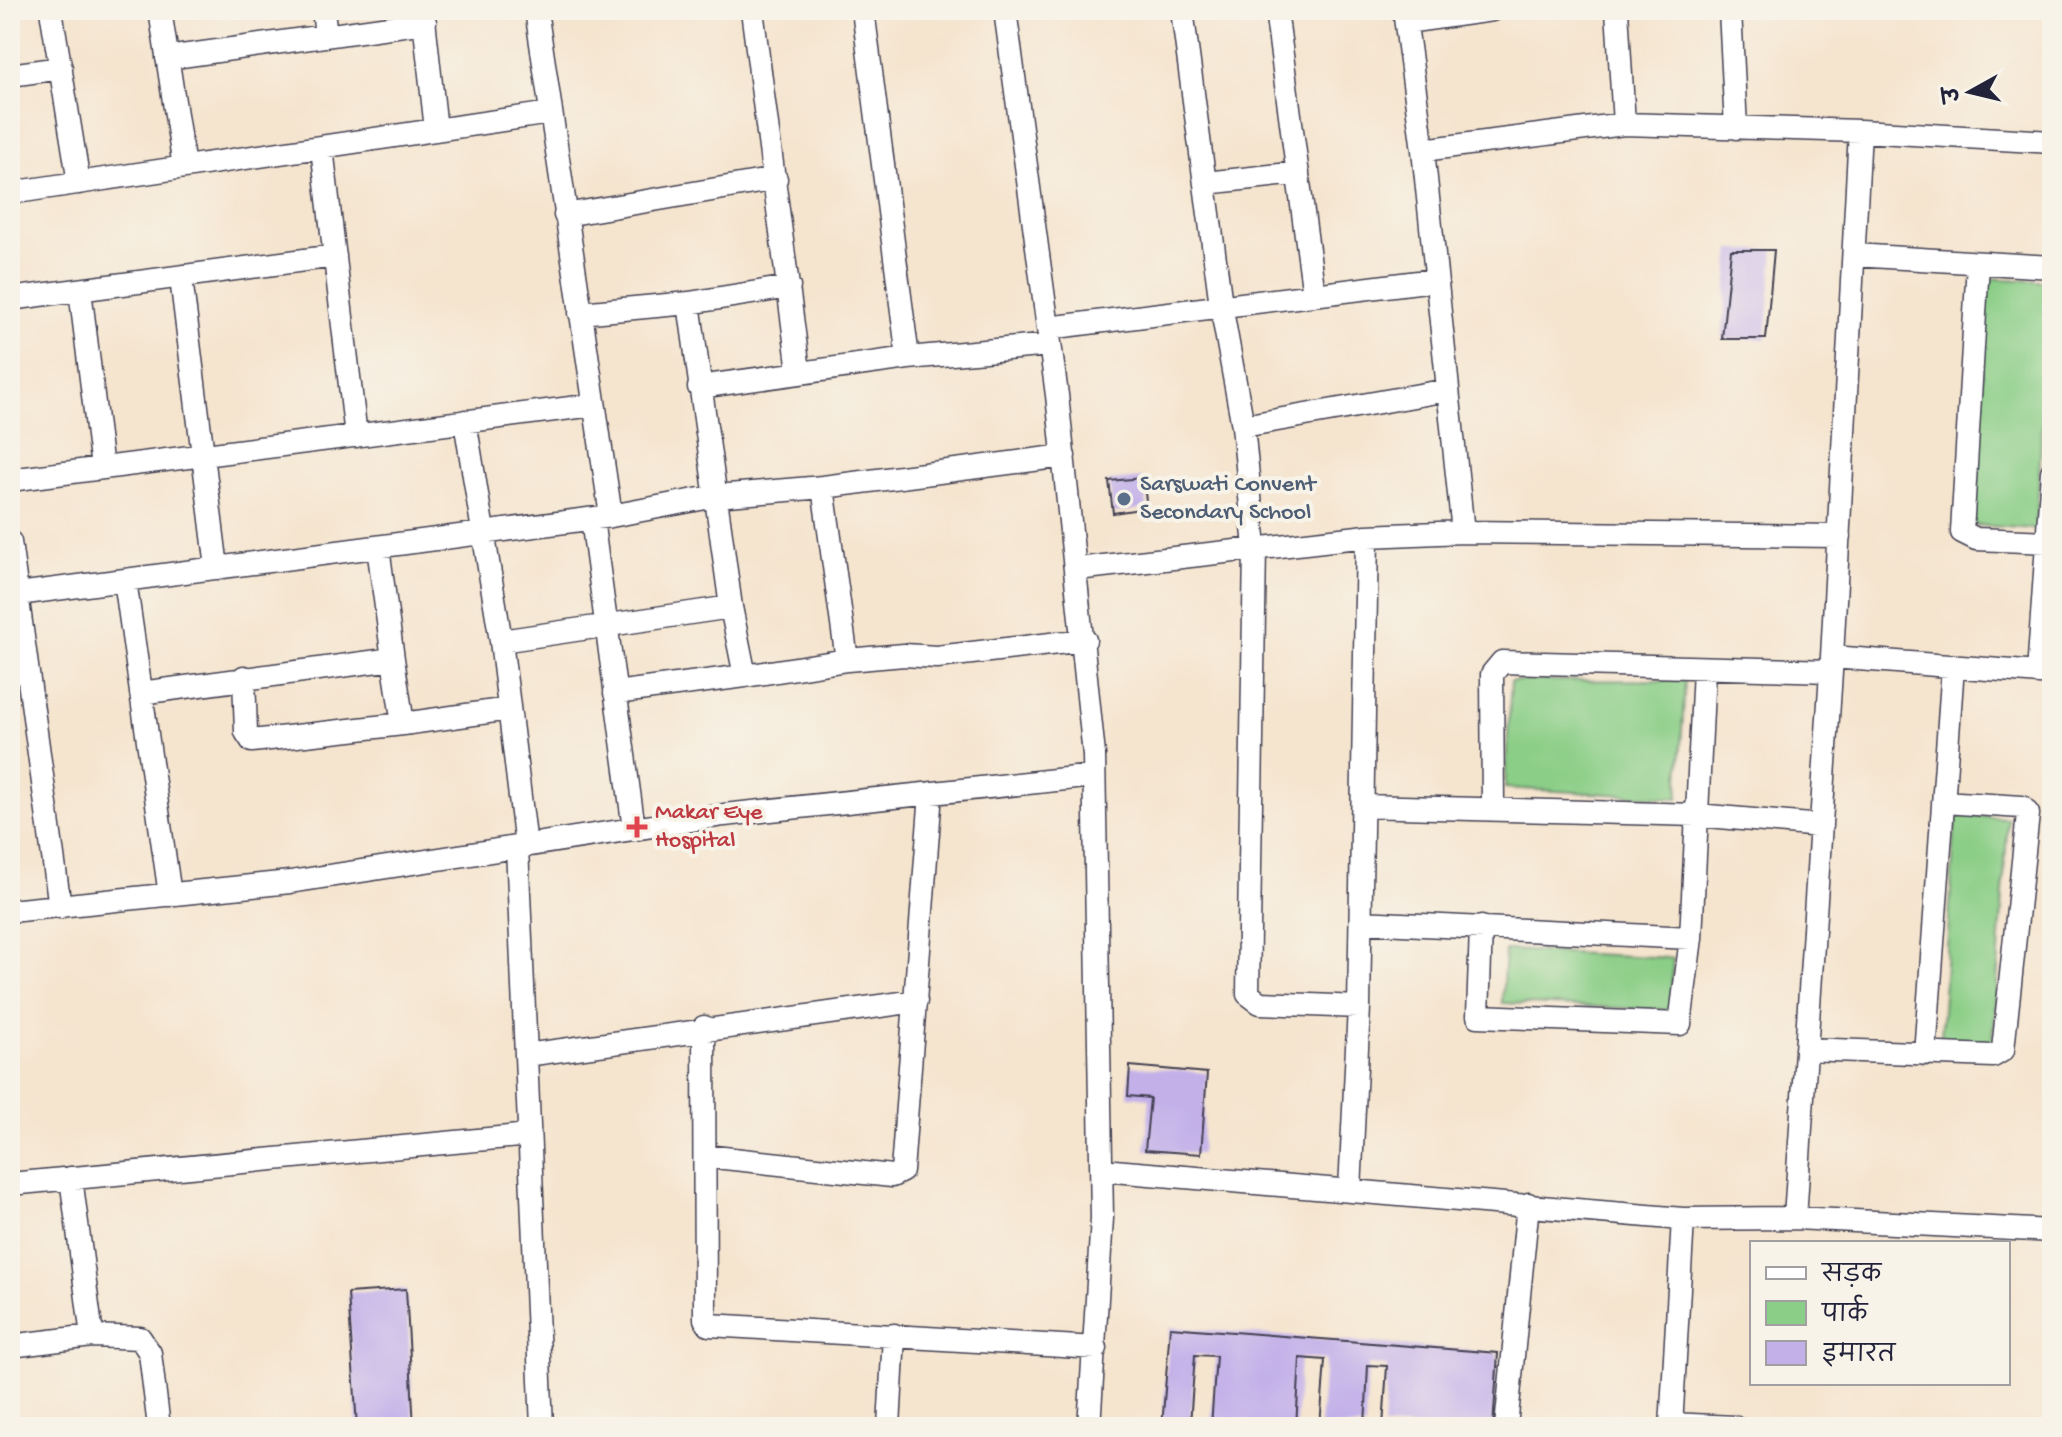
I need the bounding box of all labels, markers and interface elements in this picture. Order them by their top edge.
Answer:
north arrow [1930,52,2010,132]
text: उ [1940,83,1968,105]
place label: Sarswati Convent Secondary School [1140,471,1318,528]
marker: Sarswati Convent Secondary School [1115,490,1133,508]
place label: Makar Eye Hospital [655,799,763,856]
marker: Makar Eye Hospital [626,816,648,838]
legend [1750,1241,2010,1385]
text: सड़क [1820,1262,1883,1291]
text: पार्क [1820,1294,1869,1331]
text: इमारत [1822,1341,1897,1371]

